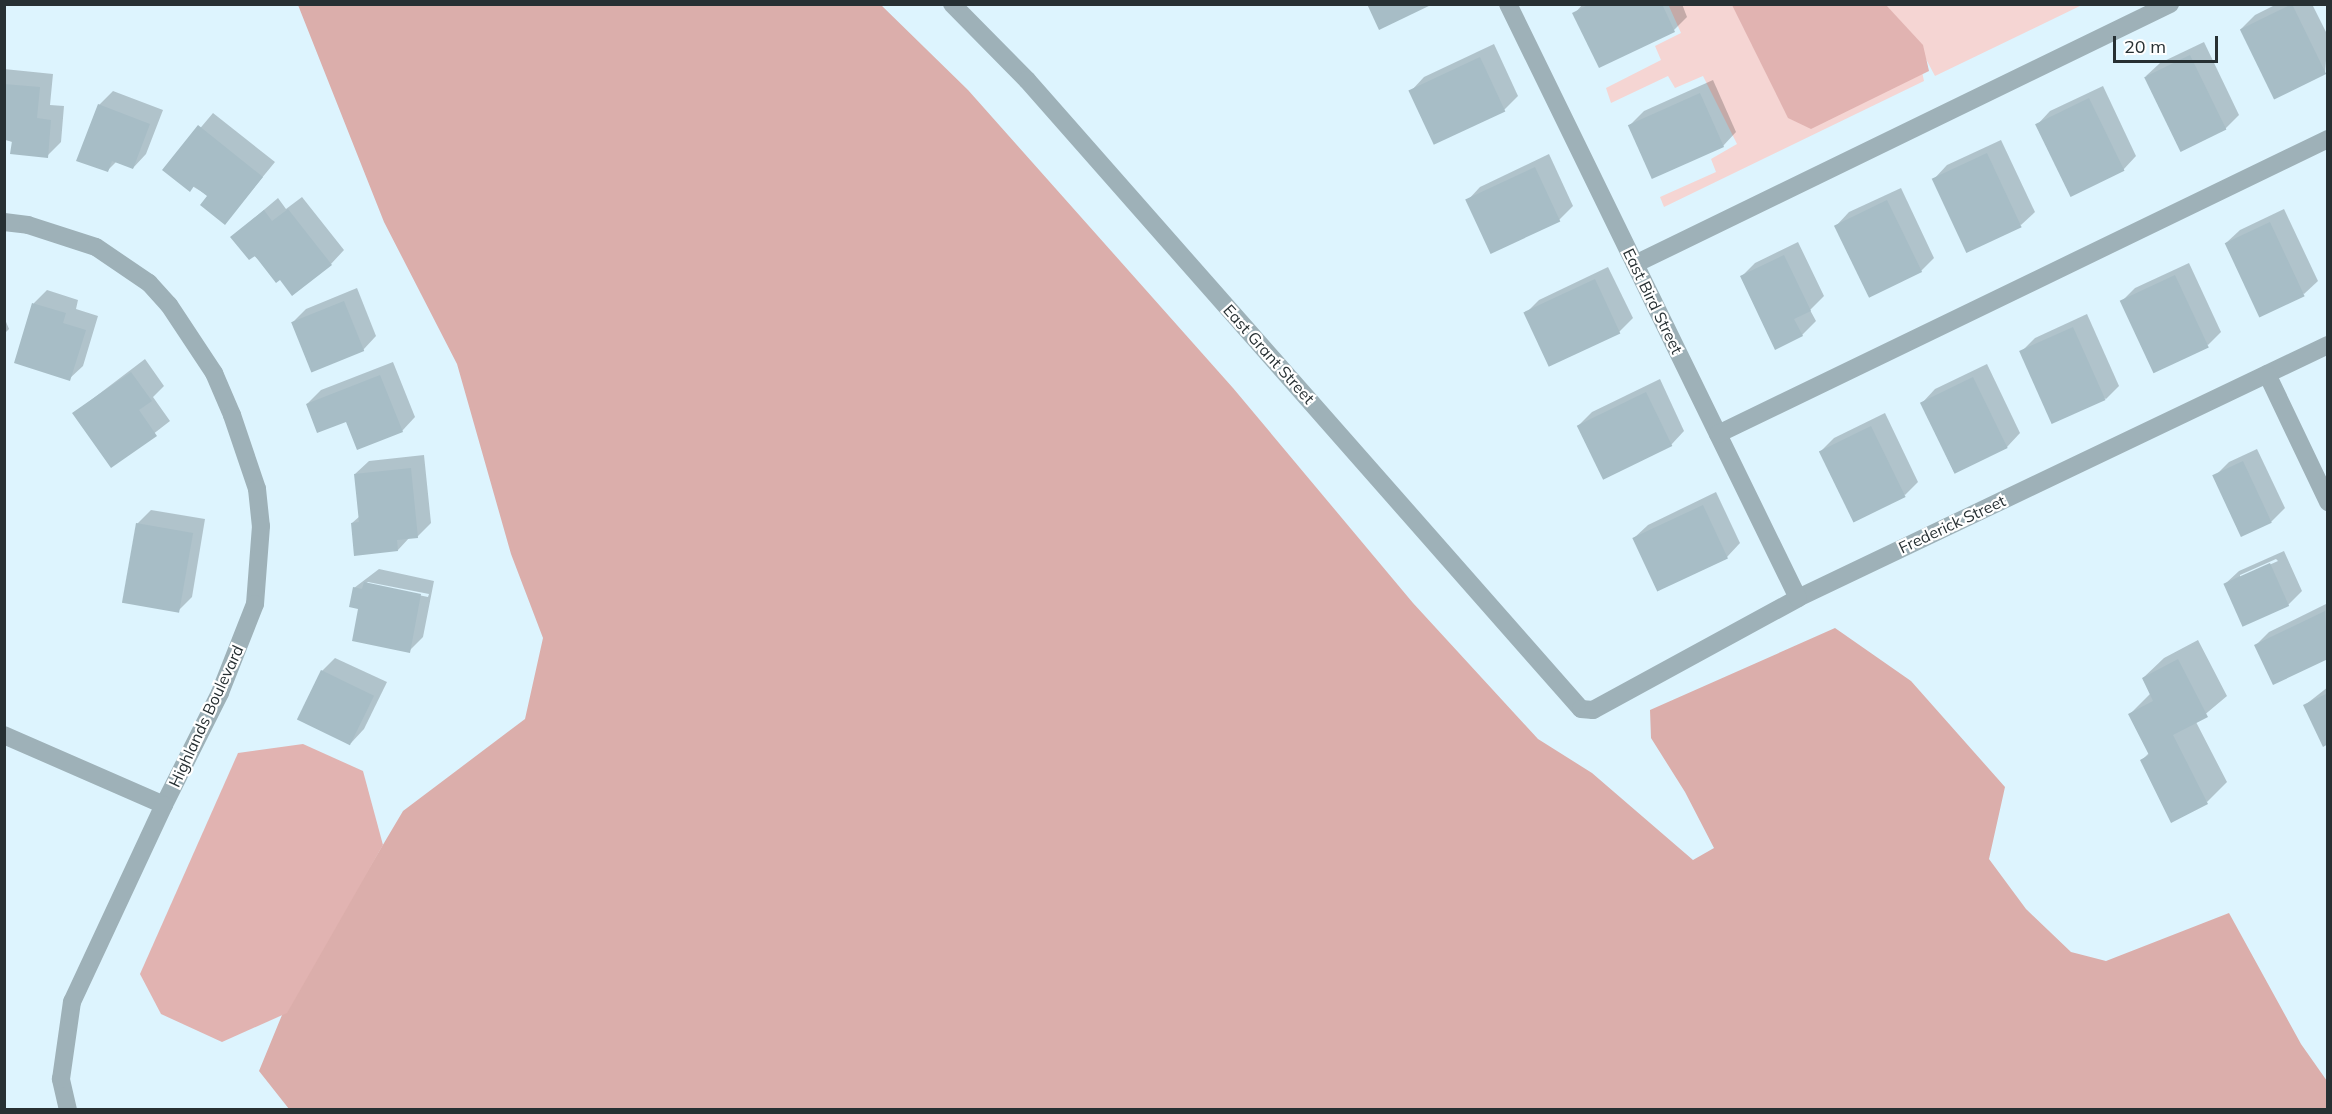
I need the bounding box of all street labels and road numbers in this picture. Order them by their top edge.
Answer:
street label: East Bird Street [1619,245,1687,357]
street label: East Grant Street [1219,300,1319,408]
street label: Frederick Street [1895,491,2009,557]
street label: Highlands Boulevard [165,642,247,790]

